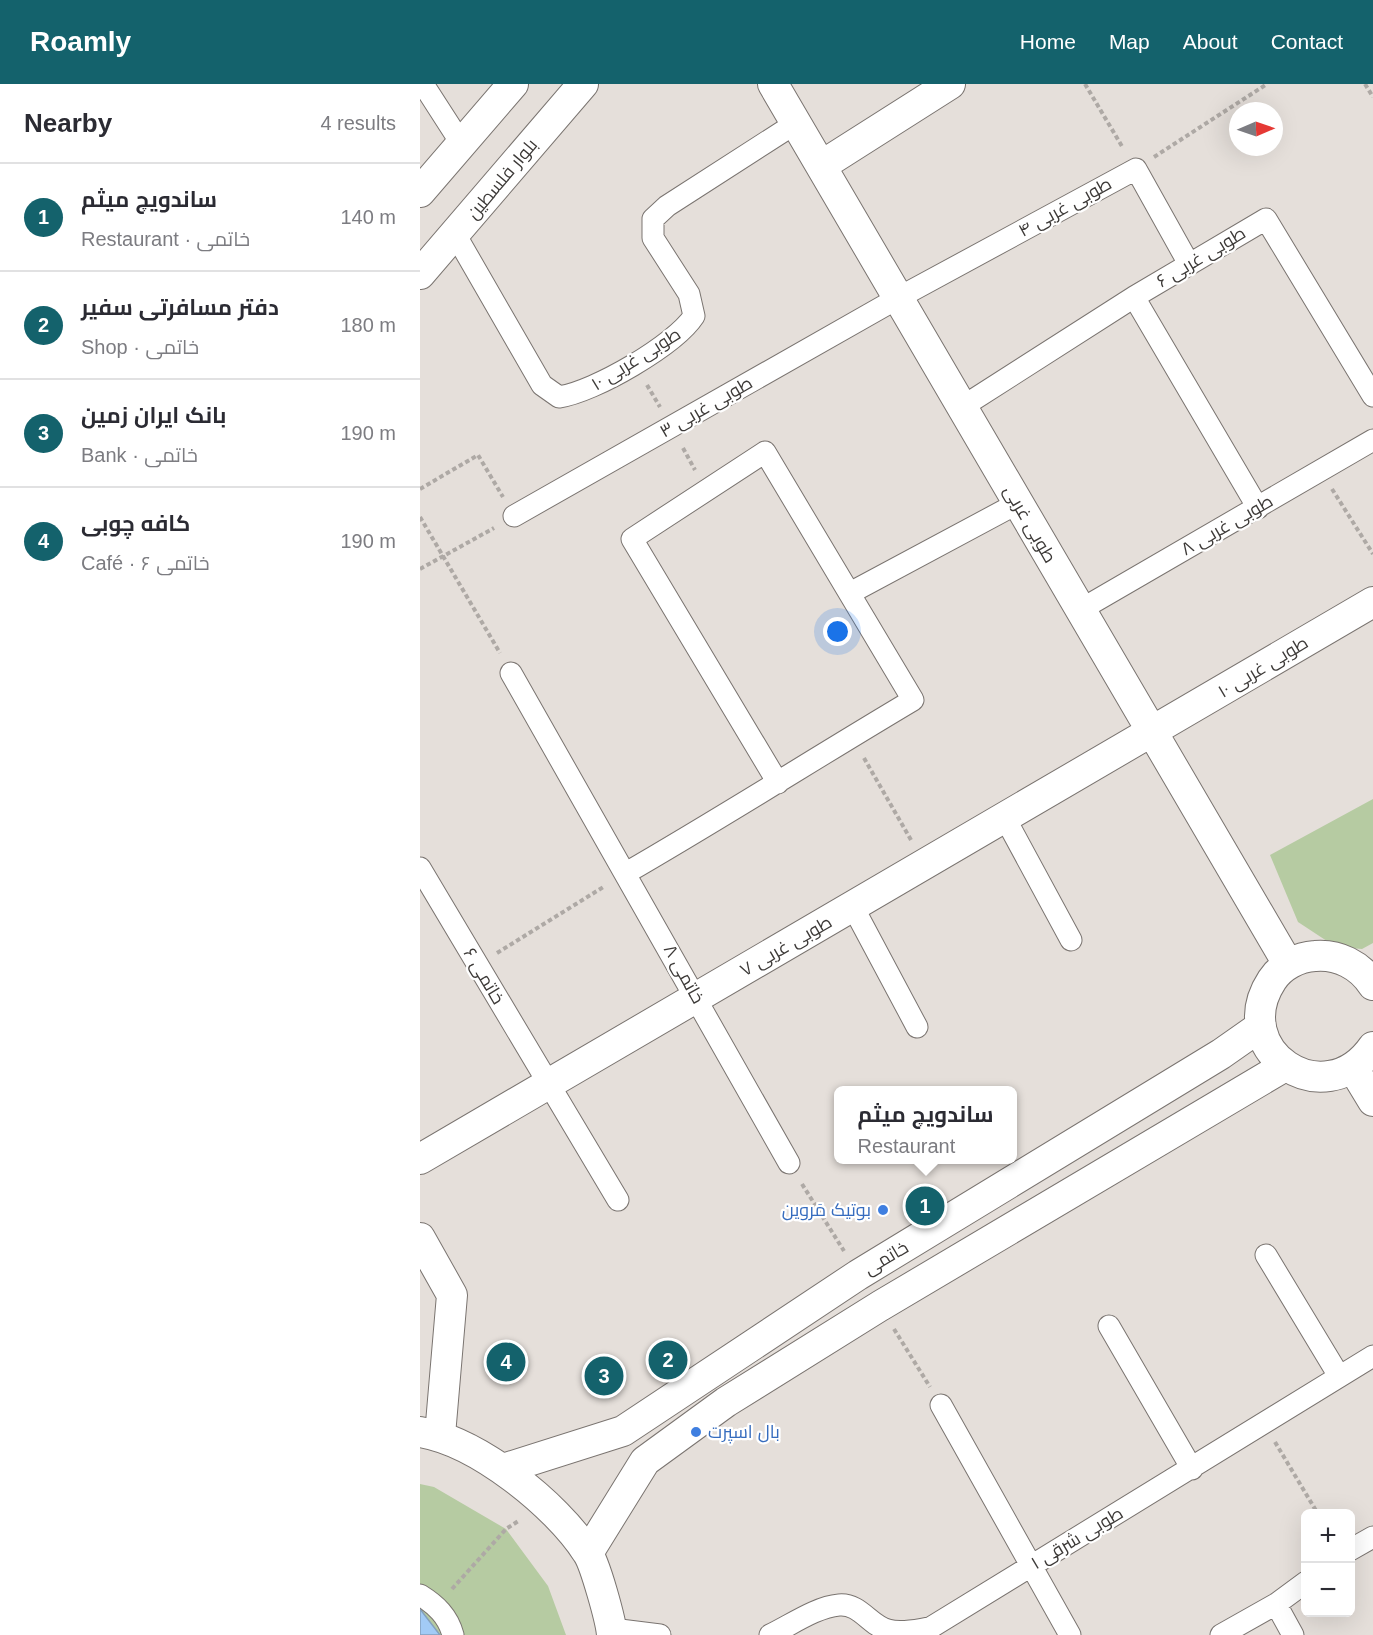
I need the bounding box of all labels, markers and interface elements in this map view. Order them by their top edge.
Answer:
text: Roamly [30,26,131,57]
text: Home [1020,30,1076,53]
text: Map [1109,30,1150,53]
text: About [1183,30,1238,53]
text: Contact [1271,30,1343,53]
north arrow [1229,102,1283,156]
text: Nearby [24,108,112,138]
text: 4 results [320,112,396,134]
street label: بلوار فلسطین [463,135,542,224]
street label: طوبی غربی ۴ [1015,173,1115,242]
text: ساندویچ میثم [81,187,217,212]
text: 1 [38,206,49,228]
text: 140 m [340,206,396,228]
street label: طوبی غربی ۶ [1153,223,1249,292]
text: Restaurant · خاتمی [81,228,250,250]
text: دفتر مسافرتی سفیر [81,295,279,320]
text: 2 [38,314,49,336]
text: 180 m [340,314,396,336]
street label: طوبی غربی ۱۰ [588,324,685,395]
text: Shop · خاتمی [81,336,199,358]
street label: طوبی غربی ۳ [656,372,756,442]
text: بانک ایران زمین [81,403,226,428]
text: 3 [38,422,49,444]
text: 190 m [340,422,396,444]
text: Bank · خاتمی [81,444,198,466]
street label: طوبی غربی [999,482,1060,567]
street label: طوبی غربی ۸ [1178,491,1277,560]
text: کافه چوبی [81,511,190,536]
text: 4 [38,530,49,552]
text: 190 m [340,530,396,552]
text: Café · خاتمی ۶ [81,552,210,574]
your location [823,617,852,646]
street label: طوبی غربی ۱۰ [1214,632,1312,703]
street label: طوبی غربی ۷ [737,912,836,981]
street label: خاتمی ۸ [659,941,708,1007]
street label: خاتمی ۶ [459,944,508,1008]
popup [834,1086,1017,1164]
text: ساندویچ میثم [857,1102,994,1127]
text: Restaurant [857,1135,955,1157]
pin: 1 [906,1184,944,1228]
place label: بوتیک مَروین [782,1200,871,1221]
marker: بوتیک مَروین [876,1203,890,1217]
street label: خاتمی [860,1237,912,1280]
pin: 2 [648,1338,688,1382]
pin: 4 [486,1340,526,1384]
pin: 3 [584,1354,624,1398]
place label: بال اسپرت [708,1422,780,1444]
marker: بال اسپرت [689,1425,703,1439]
street label: طوبی شرقی ۱ [1028,1503,1127,1574]
map controls [1301,1509,1355,1617]
button: + [1301,1509,1355,1563]
button: − [1301,1563,1355,1617]

